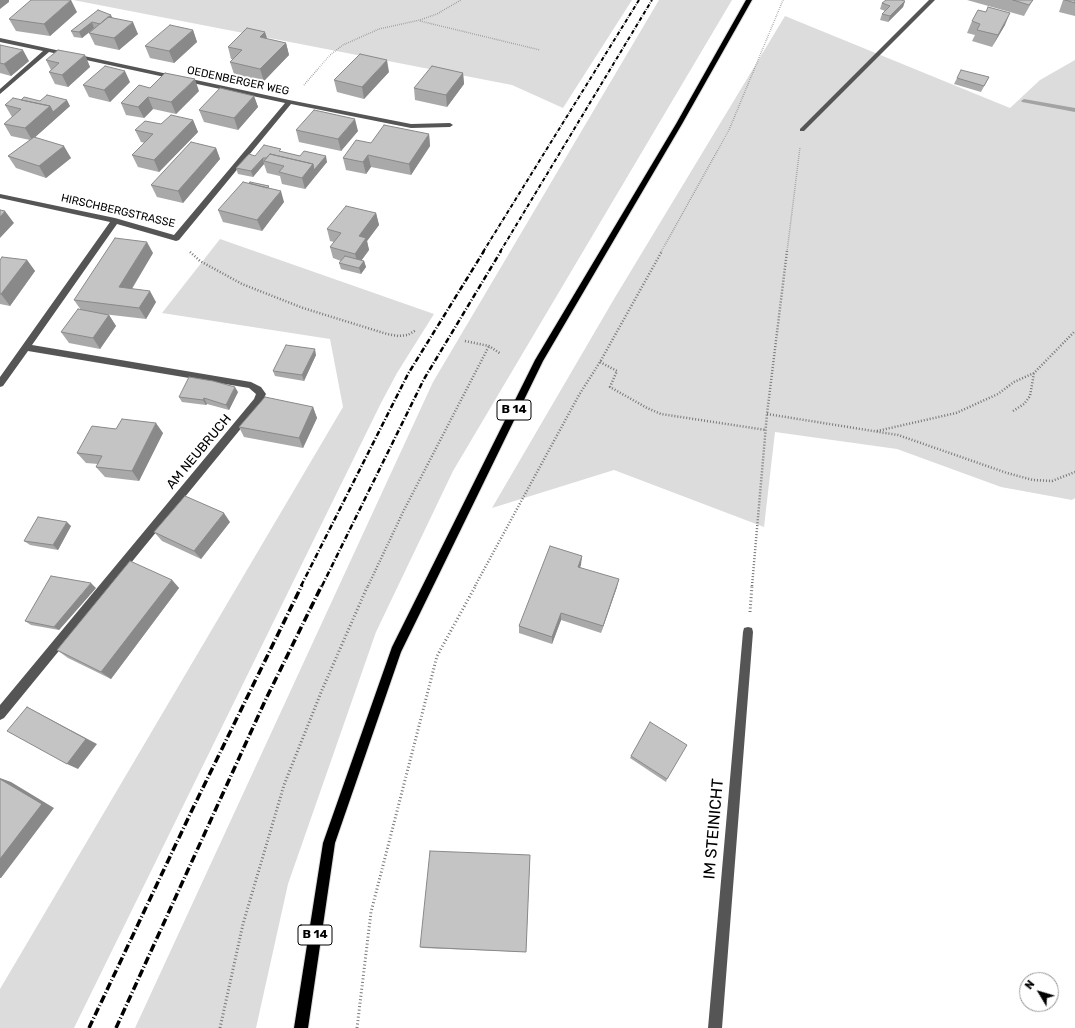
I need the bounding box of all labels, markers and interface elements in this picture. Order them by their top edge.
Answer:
street label: OEDENBERGER WEG [186,64,290,98]
street label: HIRSCHBERGSTRASSE [60,191,176,231]
road number: B 14 [497,400,531,420]
street label: AM NEUBRUCH [163,412,235,492]
street label: IM STEINICHT [700,778,728,880]
road number: B 14 [298,925,332,945]
north arrow [1019,972,1059,1012]
text: N [1022,978,1037,992]

